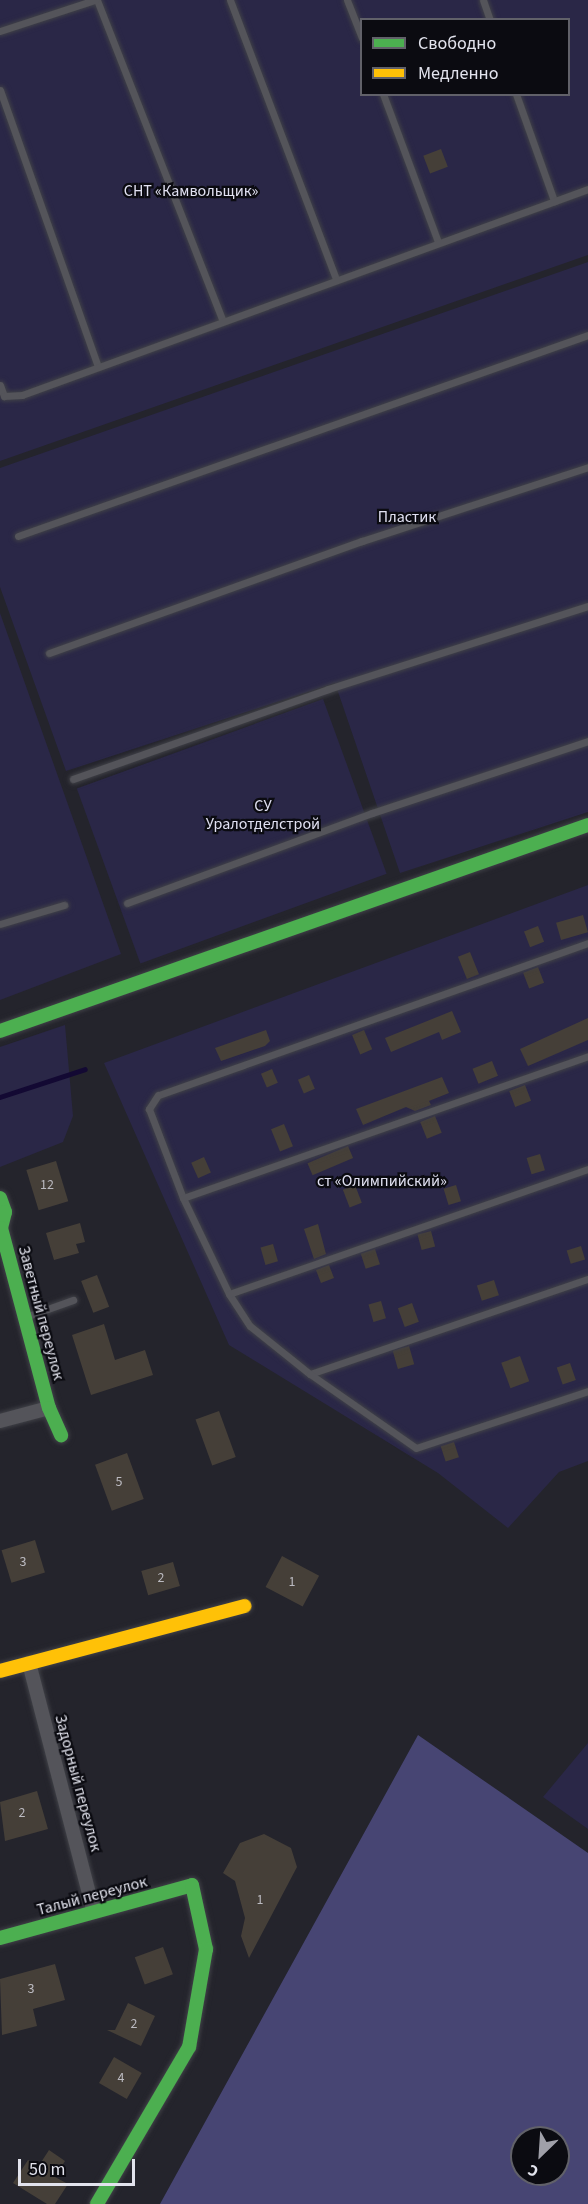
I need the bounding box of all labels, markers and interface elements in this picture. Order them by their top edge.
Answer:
legend [360,18,570,96]
text: Свободно [418,31,496,56]
text: Медленно [418,61,498,86]
park label: СНТ «Камвольщик» [124,181,258,201]
park label: Пластик [378,507,436,527]
park label: СУ Уралотделстрой [206,796,320,834]
park label: ст «Олимпийский» [317,1171,447,1191]
house number: 12 [40,1177,54,1193]
street label: Заветный переулок [14,1244,68,1382]
house number: 5 [116,1474,122,1490]
house number: 3 [20,1554,26,1570]
house number: 2 [158,1570,164,1586]
house number: 1 [289,1574,295,1590]
street label: Задорный переулок [50,1712,106,1854]
house number: 2 [19,1805,25,1821]
street label: Талый переулок [35,1872,149,1920]
house number: 1 [257,1892,263,1908]
house number: 3 [28,1981,34,1997]
house number: 2 [131,2016,137,2032]
house number: 4 [118,2070,124,2086]
north arrow [510,2126,570,2186]
scale bar [21,2147,138,2185]
text: 50 m [29,2157,65,2182]
text: С [524,2159,542,2182]

